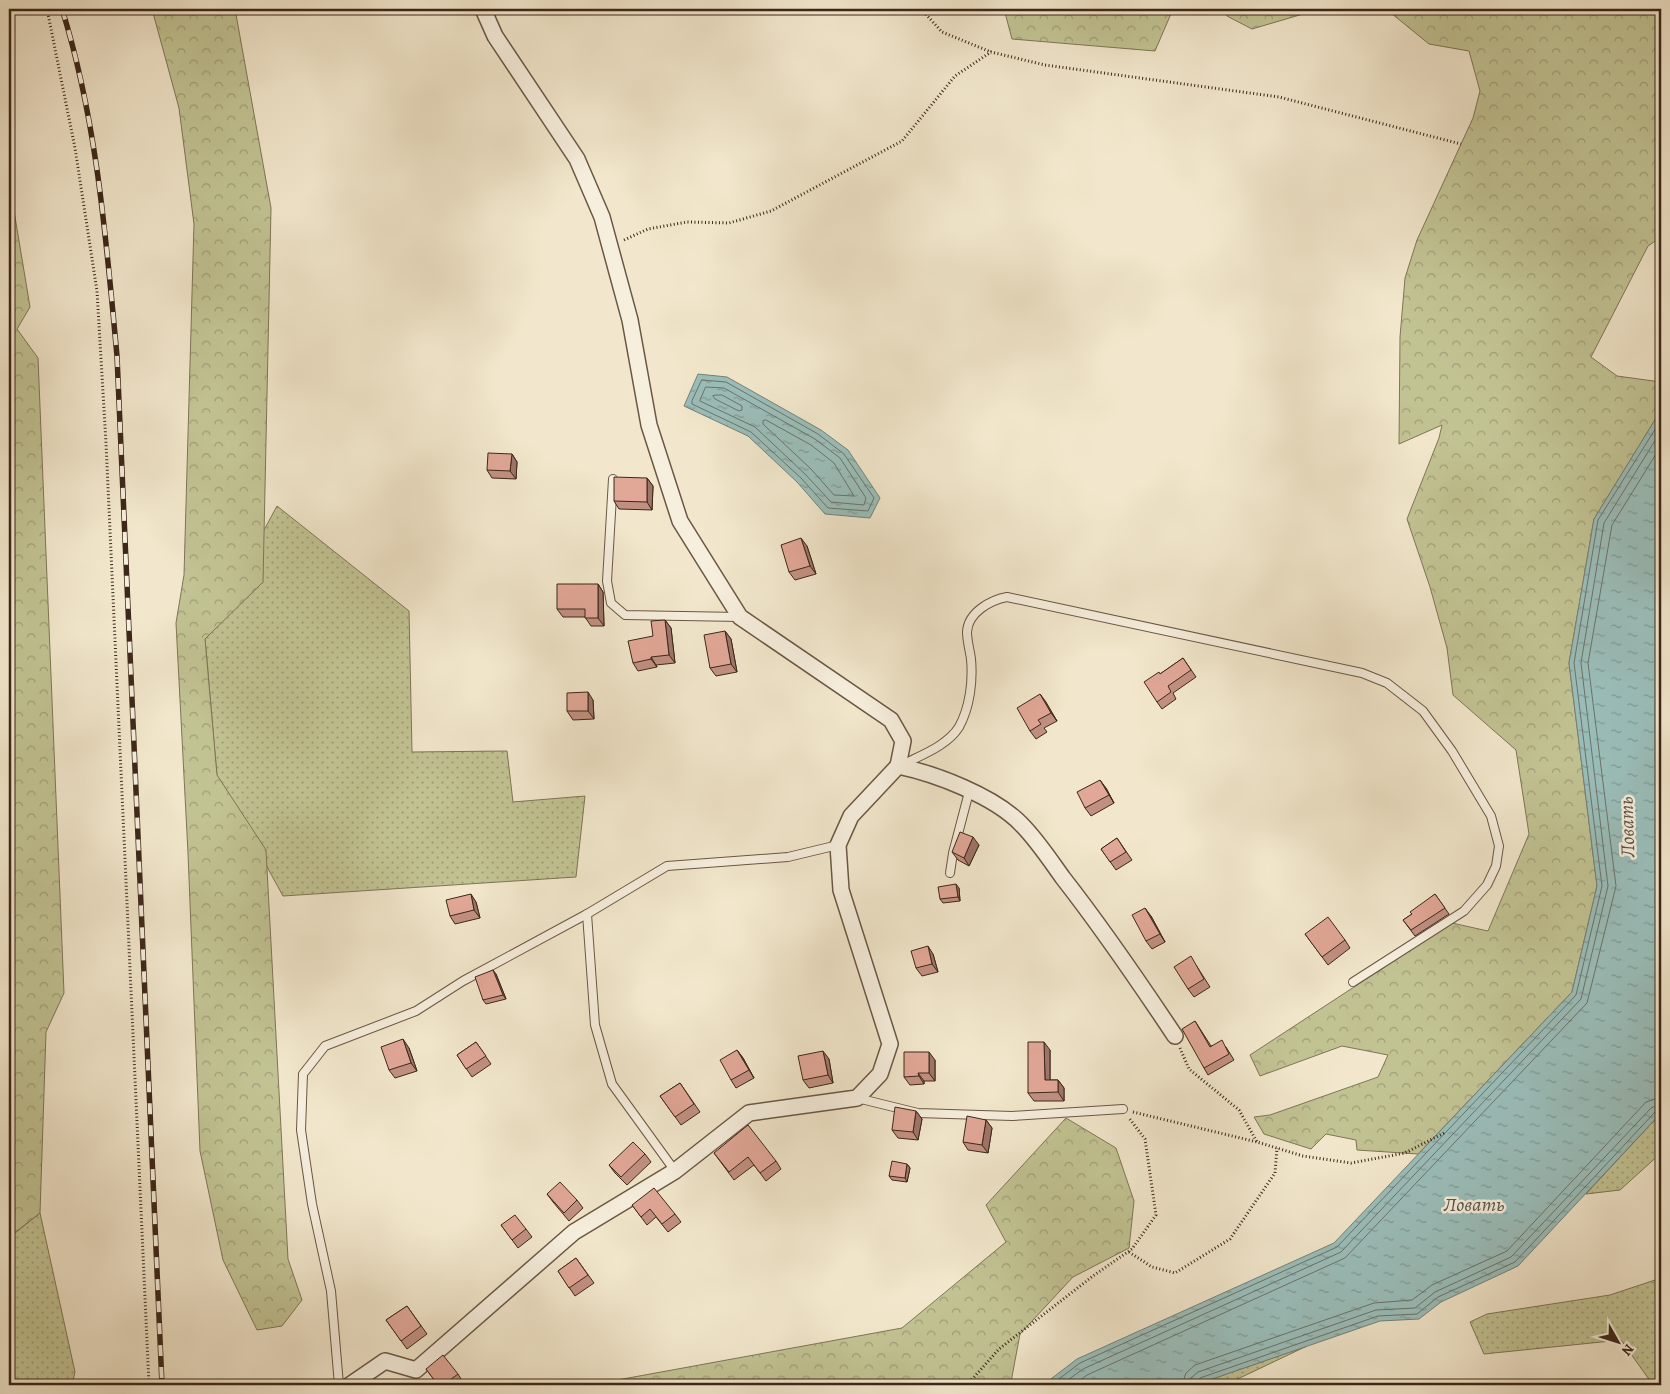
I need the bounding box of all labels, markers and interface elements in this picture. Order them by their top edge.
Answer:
water label: Ловать [1612,796,1642,859]
water label: Ловать [1443,1191,1504,1218]
north arrow [1592,1316,1642,1366]
text: N [1617,1340,1638,1360]

